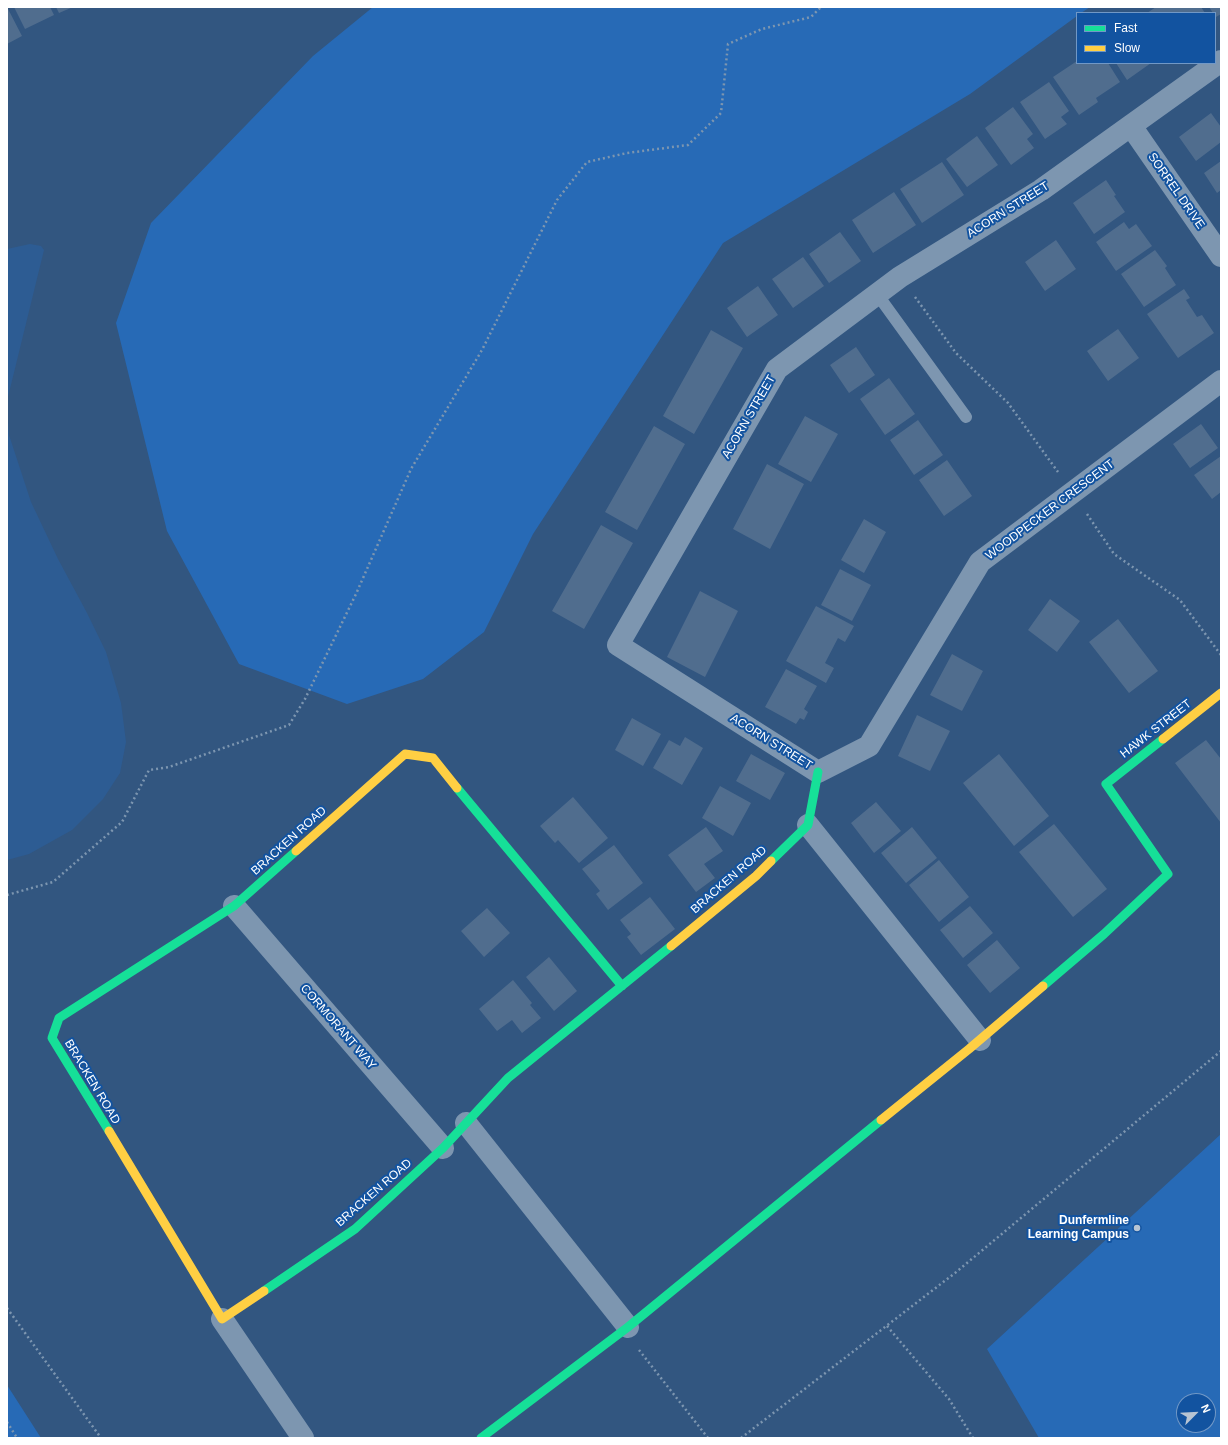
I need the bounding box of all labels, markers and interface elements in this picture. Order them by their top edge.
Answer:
legend [1076,12,1216,64]
text: Fast [1114,21,1137,35]
text: Slow [1114,41,1140,55]
street label: SORREL DRIVE [1144,150,1208,232]
street label: ACORN STREET [964,179,1052,241]
street label: ACORN STREET [719,373,779,461]
street label: WOODPECKER CRESCENT [983,457,1117,563]
street label: HAWK STREET [1118,697,1194,761]
street label: ACORN STREET [727,711,815,773]
street label: BRACKEN ROAD [249,804,329,878]
street label: BRACKEN ROAD [688,843,770,917]
street label: CORMORANT WAY [297,982,379,1072]
street label: BRACKEN ROAD [61,1037,123,1127]
street label: BRACKEN ROAD [333,1156,415,1230]
place label: Dunfermline Learning Campus [1028,1214,1129,1242]
marker: Dunfermline Learning Campus [1132,1223,1142,1233]
north arrow [1176,1393,1216,1433]
text: N [1199,1402,1213,1415]

